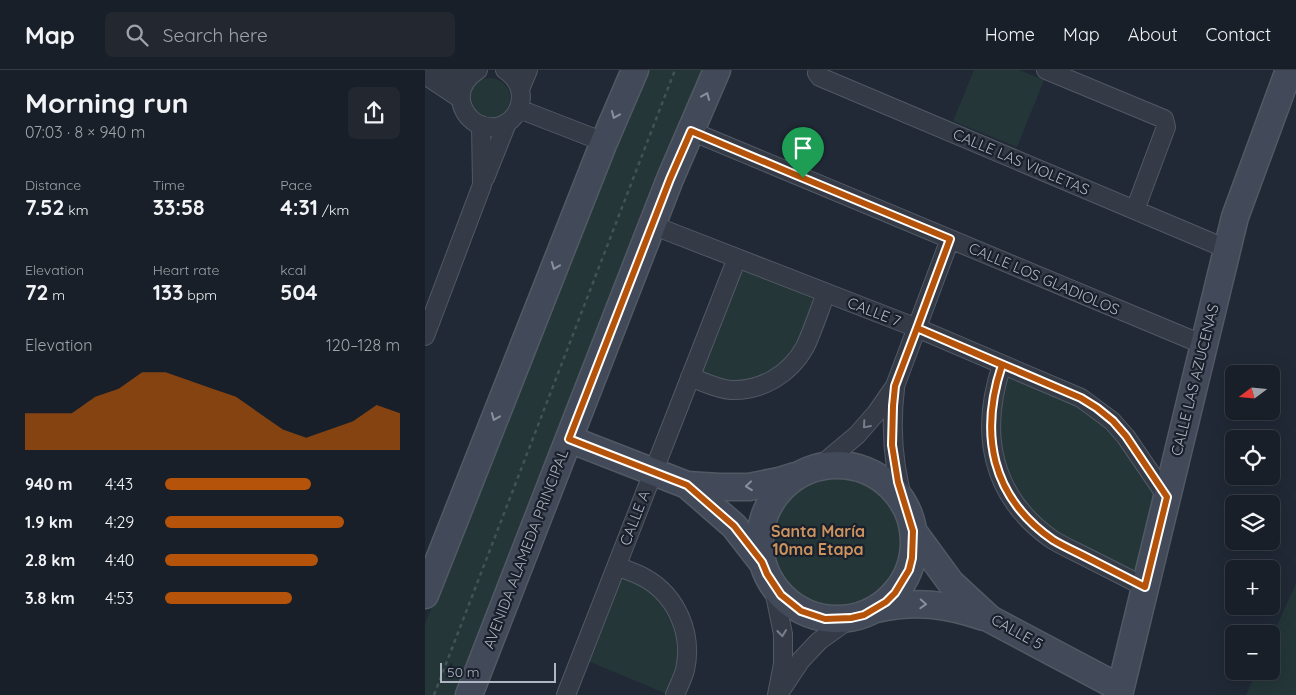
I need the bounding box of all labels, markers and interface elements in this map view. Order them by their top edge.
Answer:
search box [105,12,455,57]
text: Map [25,20,75,50]
icon: search [123,21,151,49]
text: Search here [163,23,268,47]
text: Home [985,23,1035,46]
text: Map [1063,23,1100,46]
text: About [1128,23,1178,46]
text: Contact [1206,23,1271,46]
text: Morning run [25,85,189,120]
button: share [348,87,400,139]
one-way arrow [699,92,710,101]
one-way arrow [611,110,622,119]
text: 07:03 · 8 × 940 m [25,122,145,142]
street label: CALLE LAS VIOLETAS [950,124,1092,199]
pin [782,127,824,178]
icon: arrive [789,134,817,162]
text: Distance [25,176,81,194]
text: Time [153,176,185,194]
text: Pace [280,176,312,194]
text: 7.52 [25,194,64,220]
text: 33:58 [153,194,205,220]
text: 4:31 [280,194,318,220]
text: km [64,201,88,219]
text: /km [318,201,349,219]
street label: CALLE LOS GLADIOLOS [966,238,1122,319]
text: Elevation [25,261,84,279]
text: Heart rate [153,261,219,279]
text: kcal [280,261,306,279]
one-way arrow [551,261,561,269]
text: 72 [25,279,48,305]
text: 133 [153,279,183,305]
text: 504 [280,279,318,305]
text: m [48,286,65,304]
text: bpm [183,286,217,304]
street label: CALLE 7 [845,293,904,331]
street label: CALLE LAS AZUCENAS [1166,302,1223,458]
text: Elevation [25,335,92,355]
text: 120–128 m [326,335,400,355]
north arrow [1225,365,1280,420]
map controls [1225,365,1280,680]
one-way arrow [491,412,501,421]
one-way arrow [863,419,872,428]
button: locate [1225,430,1280,485]
street label: AVENIDA ALAMEDA PRINCIPAL [479,446,572,651]
text: 940 m [25,474,73,494]
text: 4:43 [105,474,133,494]
one-way arrow [745,480,753,491]
street label: CALLE A [615,487,654,548]
button: layers [1225,495,1280,550]
text: 1.9 km [25,512,73,532]
text: 4:29 [105,512,134,532]
district label: Santa María 10ma Etapa [771,521,865,559]
text: 2.8 km [25,550,75,570]
text: 4:40 [105,550,134,570]
button: + [1225,560,1280,615]
text: 3.8 km [25,588,75,608]
text: 4:53 [105,588,134,608]
one-way arrow [920,598,928,609]
street label: CALLE 5 [988,610,1046,654]
button: − [1225,625,1280,680]
one-way arrow [776,629,787,637]
scale bar [440,660,556,683]
text: 50 m [447,663,480,681]

